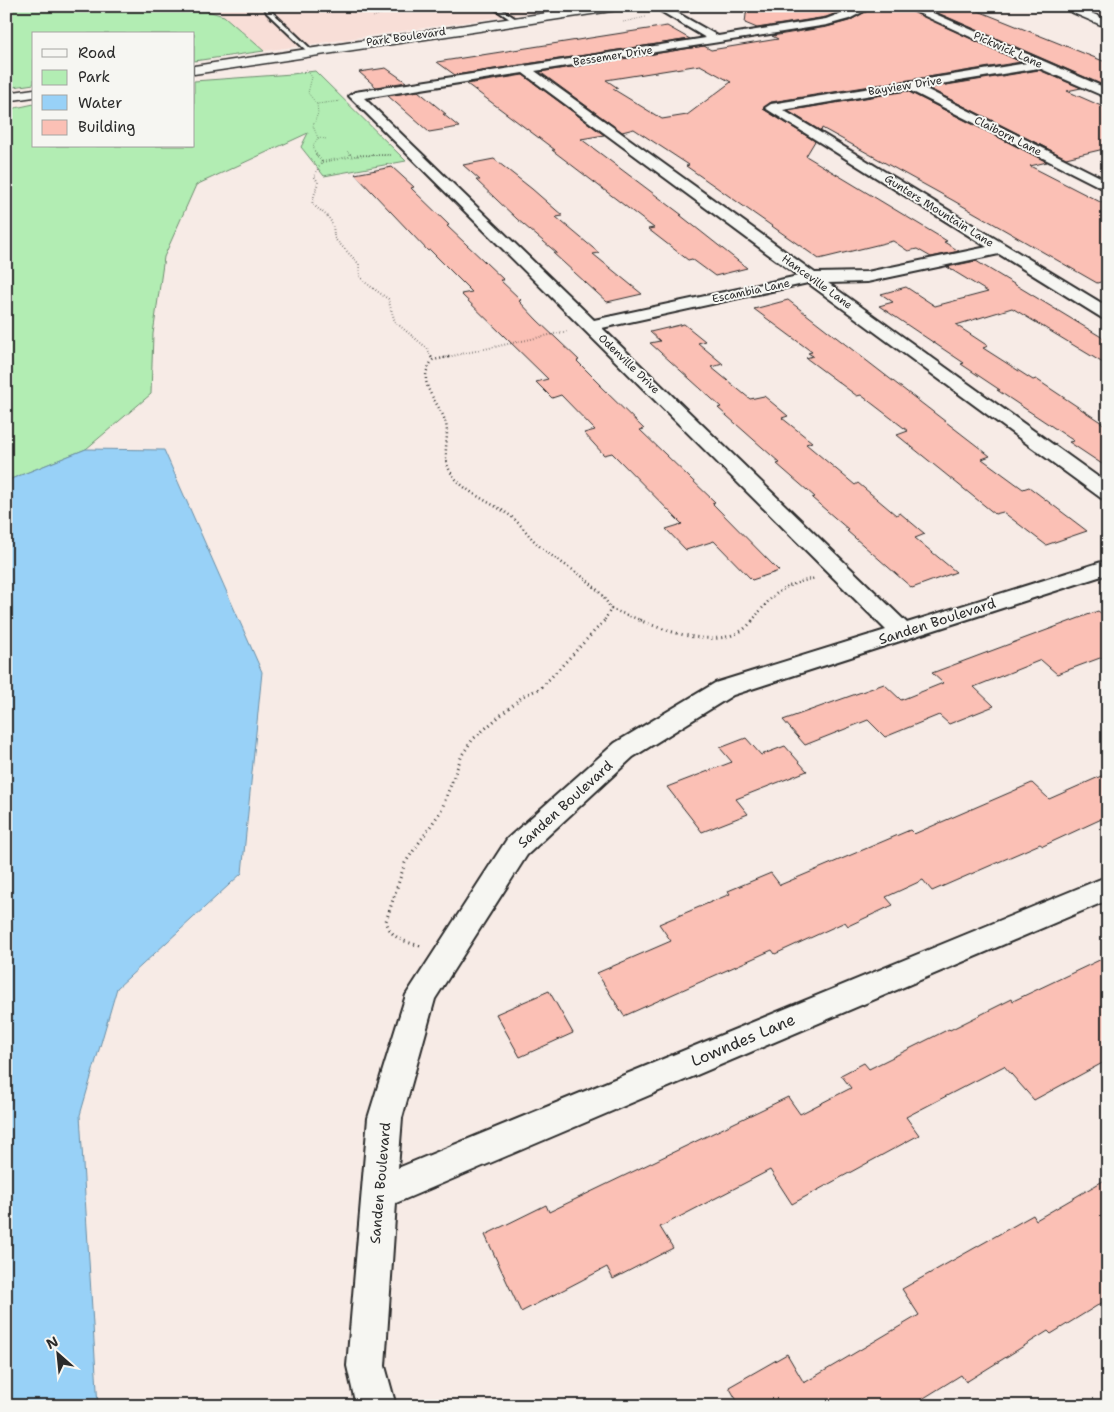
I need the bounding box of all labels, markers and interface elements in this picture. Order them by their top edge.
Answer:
street label: Park Boulevard [365,24,447,50]
street label: Pickwick Lane [971,28,1045,72]
legend [32,32,195,148]
street label: Bessemer Drive [572,42,654,70]
text: Road [78,43,116,63]
text: Park [78,67,110,87]
street label: Bayview Drive [867,73,943,99]
text: Water [78,93,122,113]
street label: Claiborn Lane [972,113,1044,159]
text: Building [78,117,135,137]
street label: Gunters Mountain Lane [882,171,996,251]
street label: Hanceville Lane [779,251,855,313]
street label: Escambia Lane [711,275,791,307]
street label: Odenville Drive [595,331,663,397]
street label: Sanden Boulevard [876,594,998,648]
street label: Sanden Boulevard [514,756,616,852]
street label: Lowndes Lane [688,1009,798,1071]
street label: Sanden Boulevard [366,1121,394,1245]
north arrow [32,1330,82,1380]
text: N [43,1332,61,1353]

